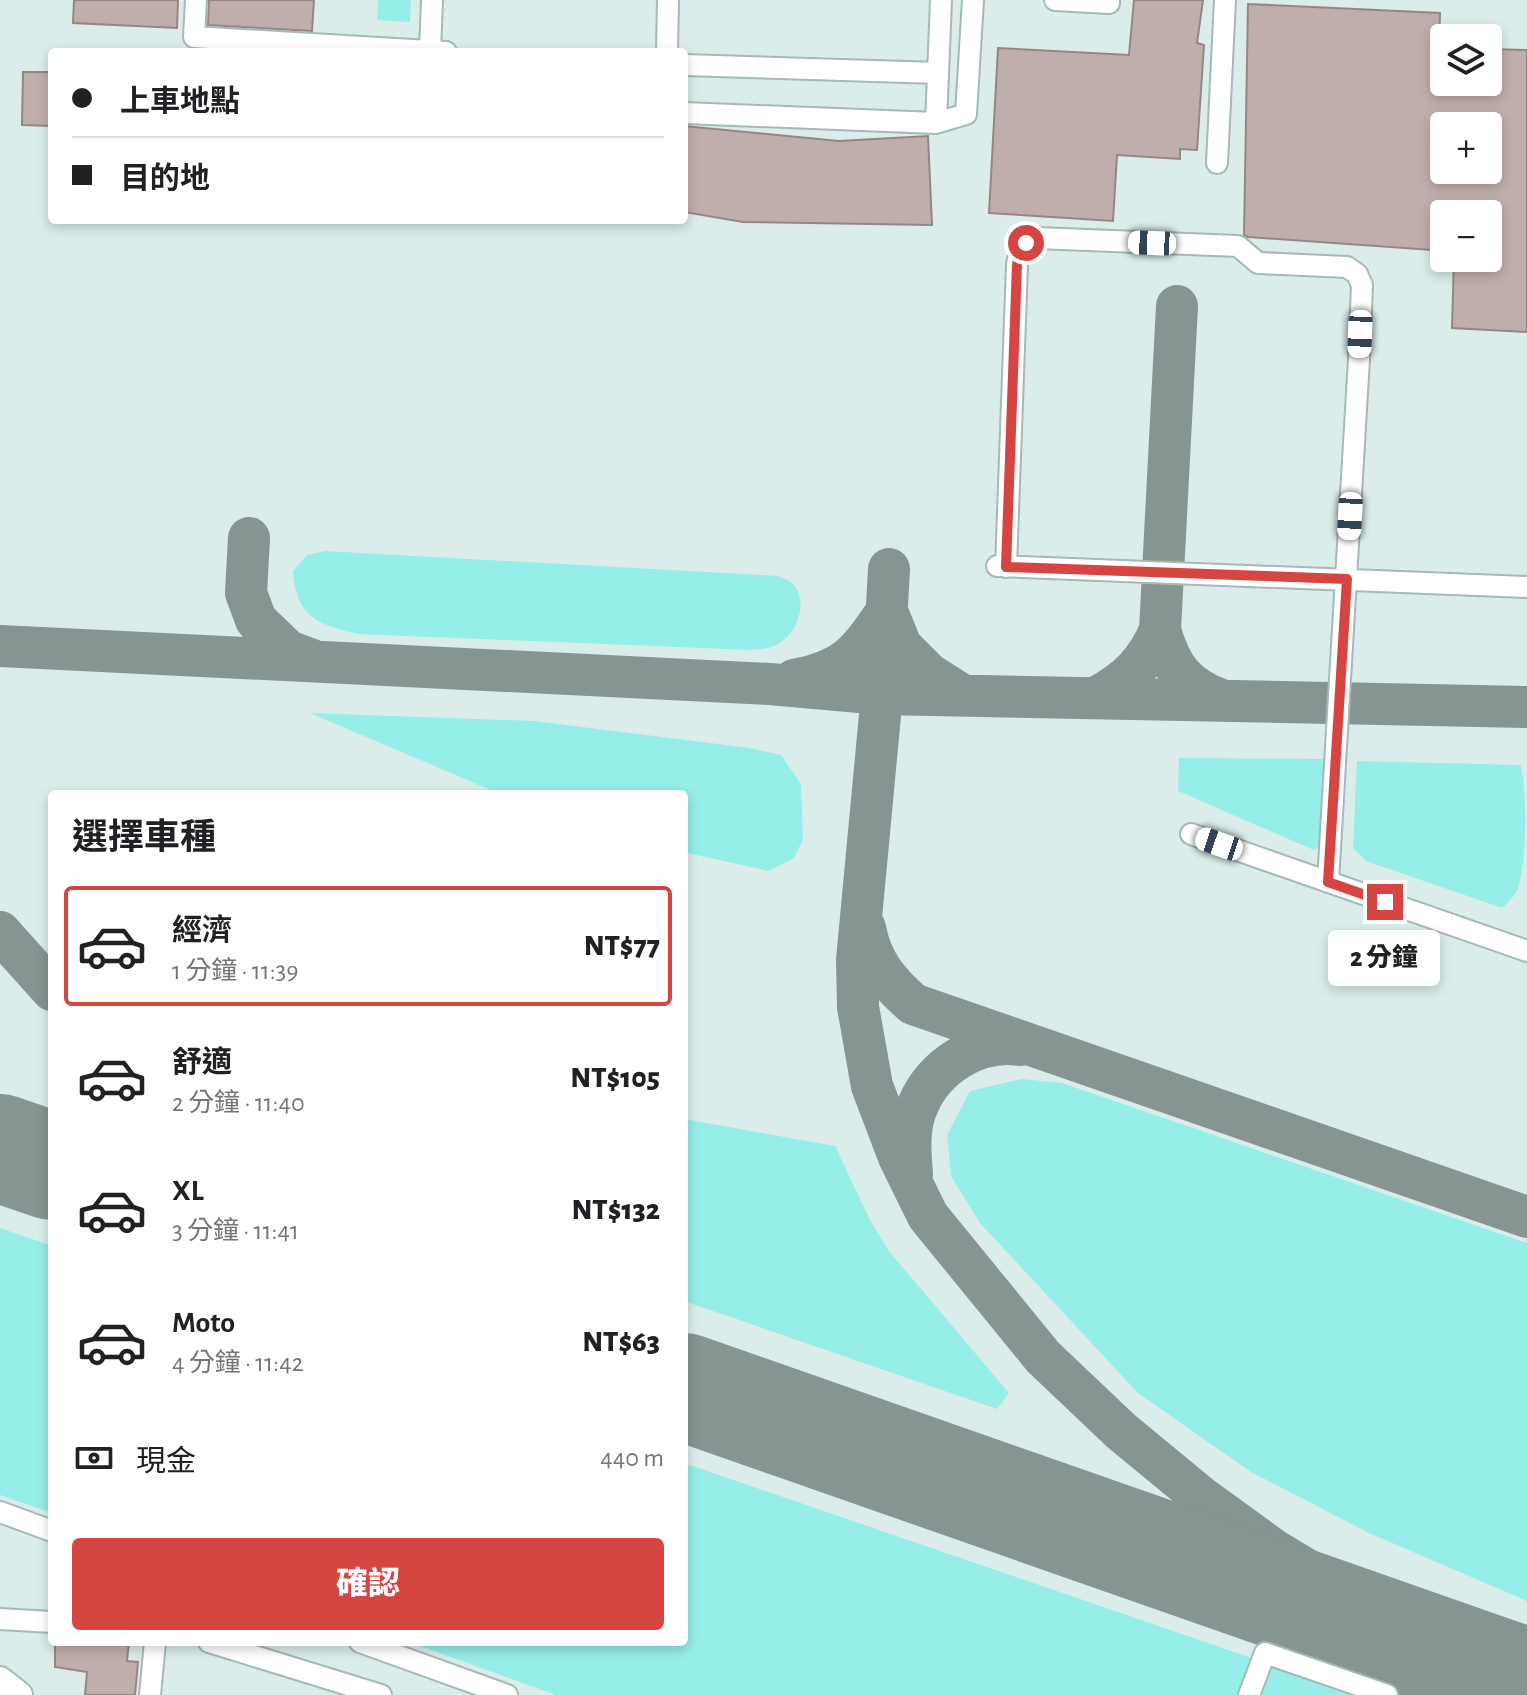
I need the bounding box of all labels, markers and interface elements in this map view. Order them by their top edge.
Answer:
map controls [1430,24,1502,272]
button: layers [1430,24,1502,96]
text: 上車地點 [120,87,240,117]
button: + [1430,112,1502,184]
text: 目的地 [120,164,210,194]
button: − [1430,200,1502,272]
route start [1008,225,1044,261]
car [1128,230,1176,256]
car [1347,310,1373,358]
car [1337,491,1363,541]
text: 選擇車種 [72,820,216,856]
car [1192,825,1246,863]
route end [1367,884,1403,920]
icon: car [76,910,148,982]
text: 經濟 [172,916,232,946]
callout: 2 分鐘 [1329,930,1441,986]
text: NT$77 [584,931,660,961]
text: 2 分鐘 [1350,945,1418,971]
text: 1 分鐘 · 11:39 [172,958,299,984]
icon: car [76,1042,148,1114]
text: 舒適 [172,1048,232,1078]
text: NT$105 [570,1063,660,1093]
text: 2 分鐘 · 11:40 [172,1090,305,1116]
icon: car [76,1174,148,1246]
text: XL [172,1176,204,1206]
text: NT$132 [571,1195,660,1225]
text: 3 分鐘 · 11:41 [172,1218,299,1244]
icon: car [76,1306,148,1378]
text: Moto [172,1308,235,1338]
text: NT$63 [582,1327,660,1357]
text: 4 分鐘 · 11:42 [172,1350,304,1376]
icon: cash [72,1436,116,1480]
text: 440 m [600,1445,664,1471]
text: 現金 [136,1447,196,1477]
button: 確認 [72,1538,664,1630]

